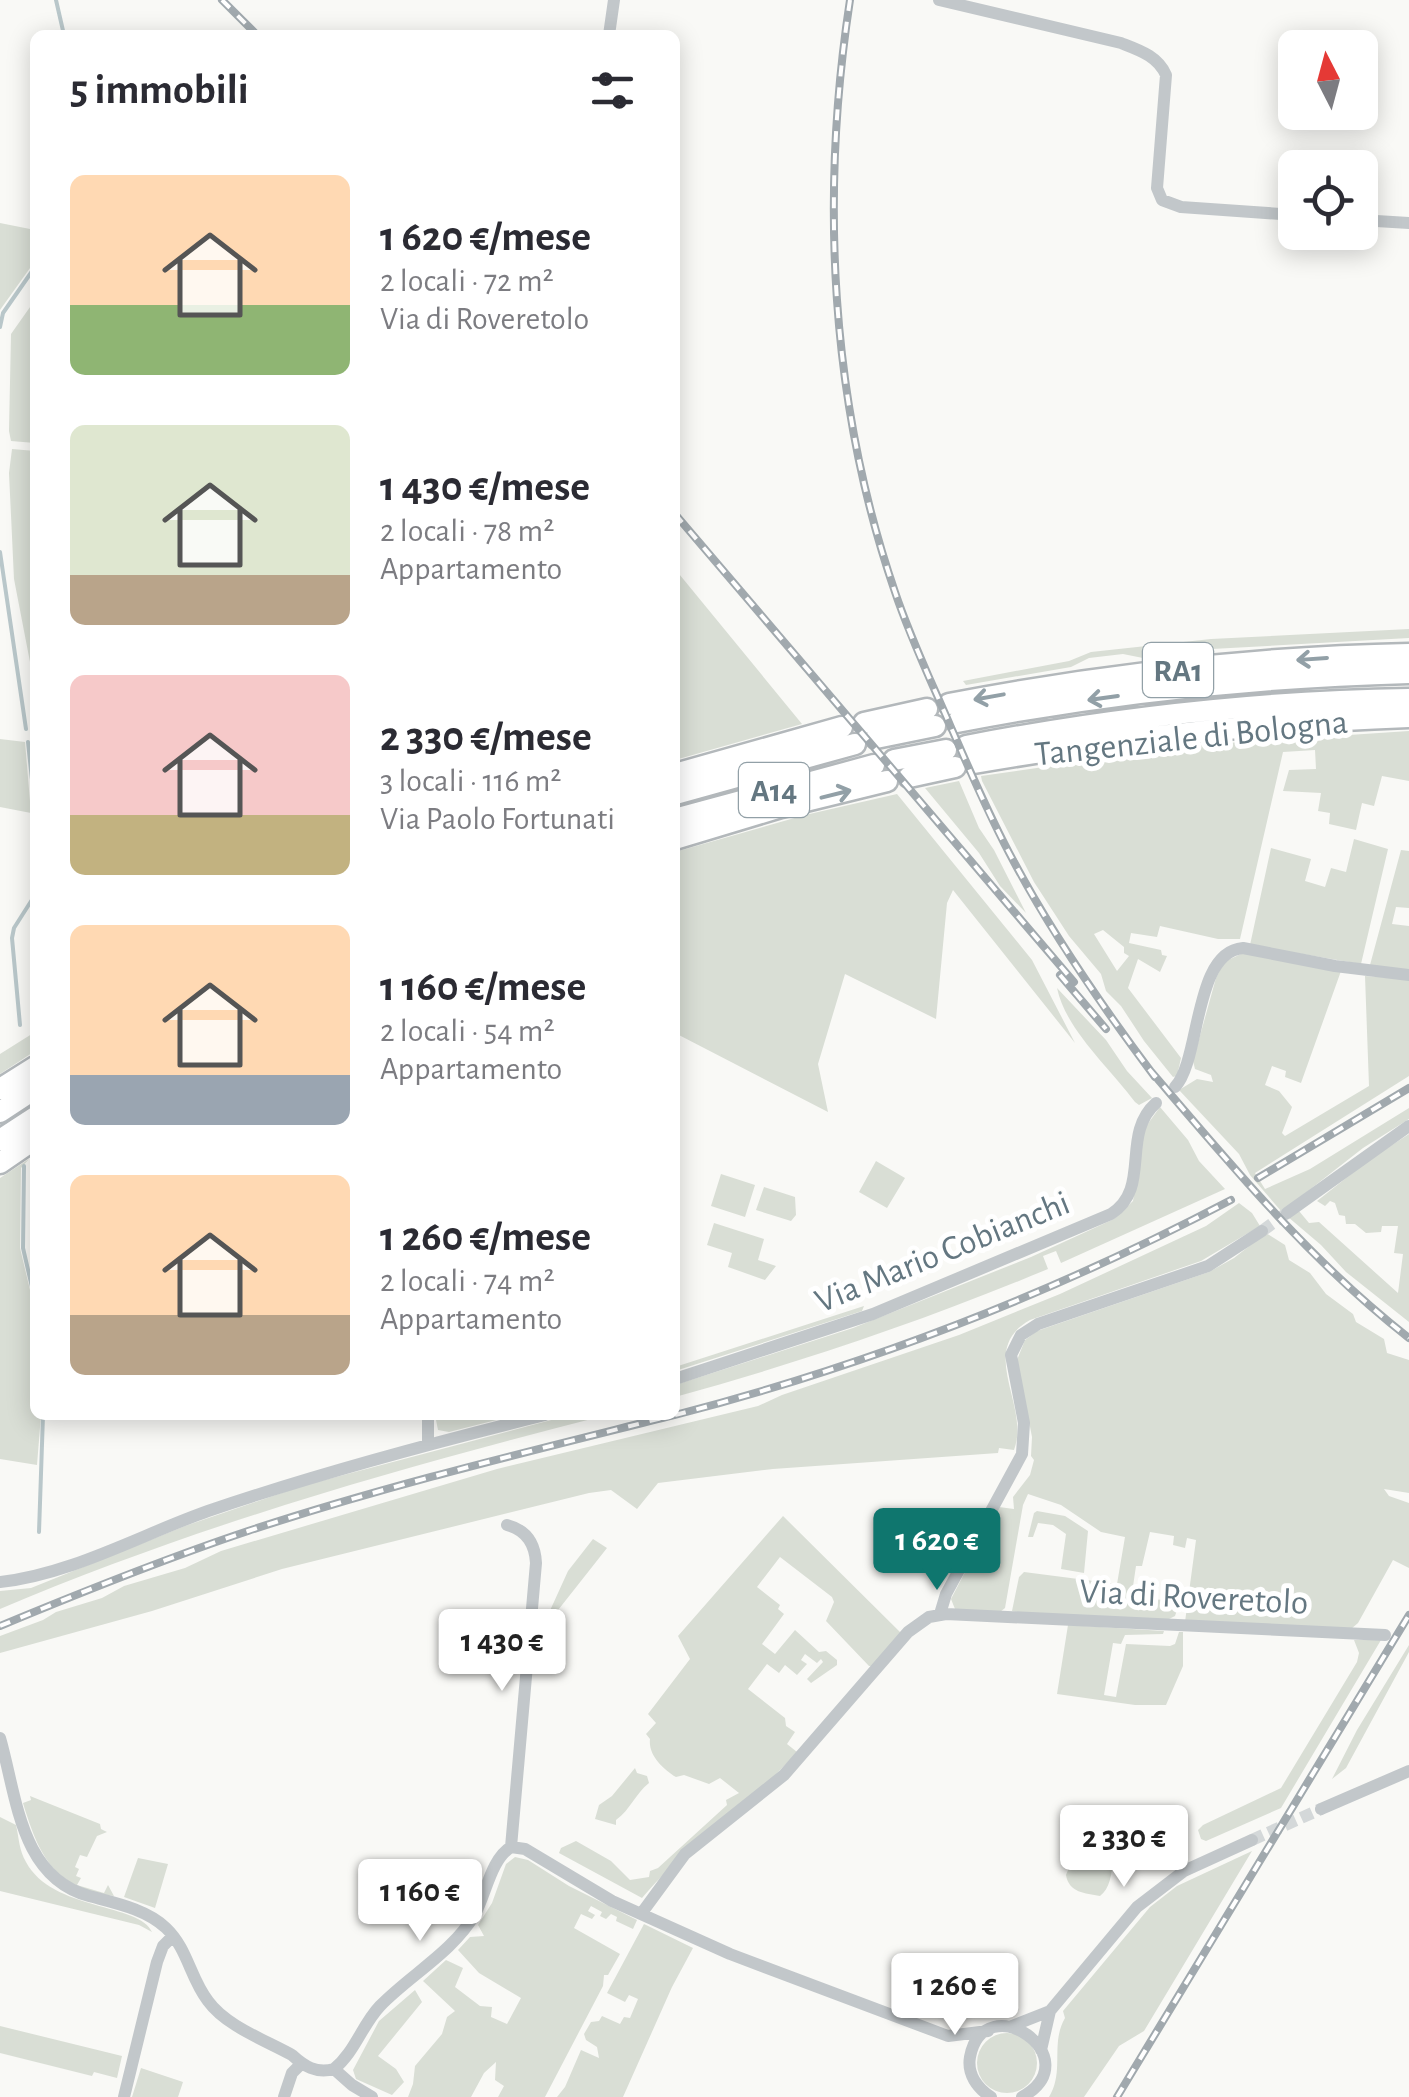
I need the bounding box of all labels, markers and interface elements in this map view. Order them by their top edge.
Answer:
north arrow [1278,30,1378,130]
map controls [1278,30,1378,250]
icon: filters [585,63,640,118]
text: 5 immobili [70,69,249,111]
button: locate [1278,150,1378,250]
icon: home [150,215,270,335]
text: 1 620 €/mese [380,216,591,258]
text: 2 locali · 72 m² [380,265,554,297]
text: Via di Roveretolo [380,303,589,335]
icon: home [150,465,270,585]
text: 1 430 €/mese [380,466,590,508]
text: 2 locali · 78 m² [380,515,554,547]
text: Appartamento [380,553,562,585]
road number: RA1 [1143,643,1213,697]
one-way arrow [1296,650,1328,669]
one-way arrow [973,688,1006,707]
one-way arrow [1087,689,1119,707]
street label: Tangenziale di Bologna [1033,705,1349,772]
icon: home [150,715,270,835]
text: 2 330 €/mese [380,716,592,758]
road number: A14 [739,763,809,817]
text: 3 locali · 116 m² [380,765,562,797]
one-way arrow [820,783,851,802]
text: Via Paolo Fortunati [380,803,615,835]
icon: home [150,965,270,1085]
text: 1 160 €/mese [380,966,586,1008]
text: 2 locali · 54 m² [380,1015,555,1047]
text: Appartamento [380,1053,562,1085]
street label: Via Mario Cobianchi [810,1185,1075,1319]
icon: home [150,1215,270,1335]
text: 1 260 €/mese [380,1216,591,1258]
text: 2 locali · 74 m² [380,1265,555,1297]
text: Appartamento [380,1303,562,1335]
pin: 1 620 € [845,1508,1029,1593]
text: 1 620 € [895,1524,979,1556]
street label: Via di Roveretolo [1079,1574,1309,1621]
pin: 1 430 € [410,1609,594,1694]
text: 1 430 € [461,1625,543,1657]
pin: 2 330 € [1032,1805,1216,1890]
text: 2 330 € [1082,1821,1166,1853]
pin: 1 160 € [328,1859,512,1944]
text: 1 160 € [380,1875,460,1907]
pin: 1 260 € [863,1953,1047,2038]
text: 1 260 € [913,1969,997,2001]

